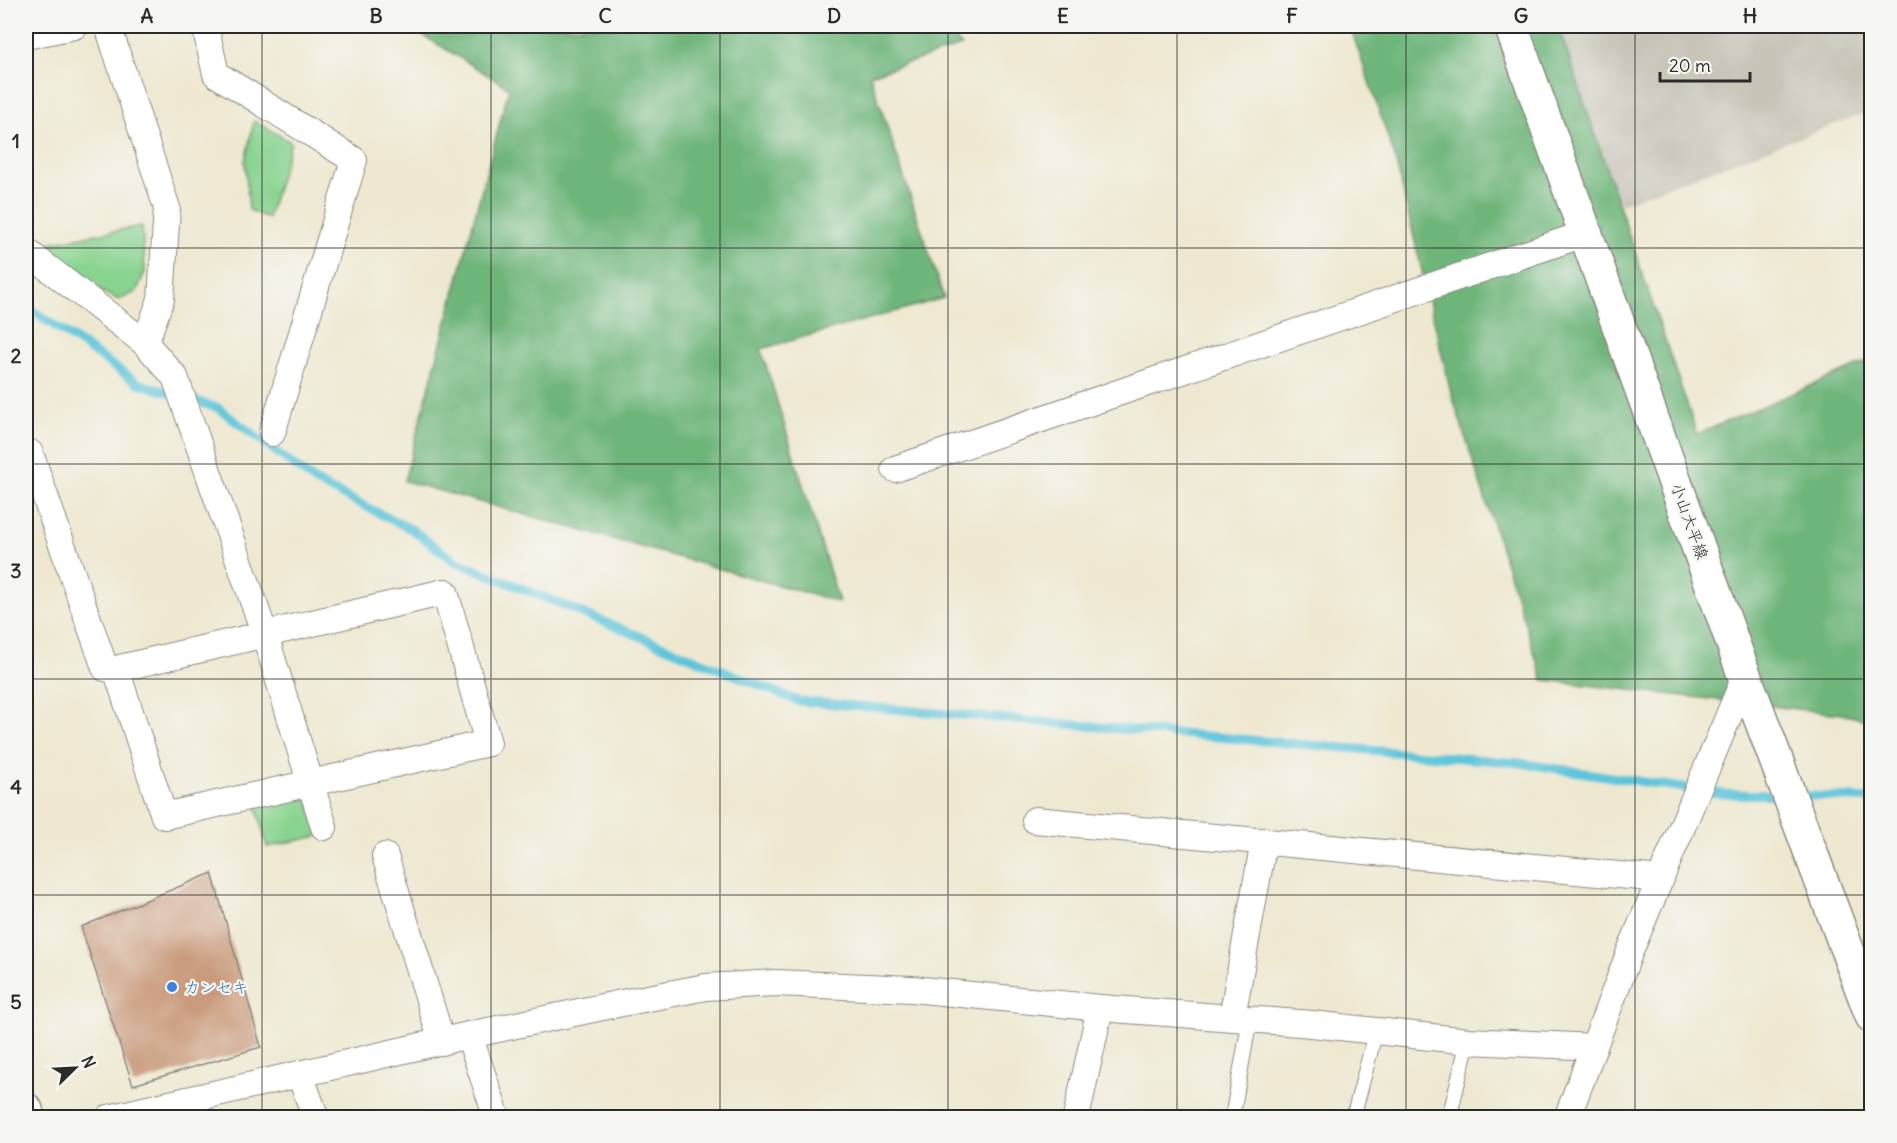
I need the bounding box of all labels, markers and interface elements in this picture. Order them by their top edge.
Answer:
text: A [141,3,154,28]
text: B [369,3,383,28]
text: C [598,3,612,28]
text: D [827,3,841,28]
text: E [1057,3,1069,28]
text: F [1286,3,1298,28]
text: G [1514,3,1528,28]
text: H [1743,3,1757,28]
scale bar [1660,45,1750,83]
text: 20 m [1669,54,1711,77]
text: 1 [12,128,20,153]
text: 2 [11,343,22,368]
street label: 小山大平線 [1667,480,1713,562]
text: 3 [10,558,22,583]
text: 4 [10,774,22,799]
place label: カンセキ [184,977,248,997]
marker: カンセキ [165,980,179,994]
text: 5 [10,989,22,1014]
north arrow [45,1038,105,1098]
text: N [77,1053,100,1071]

